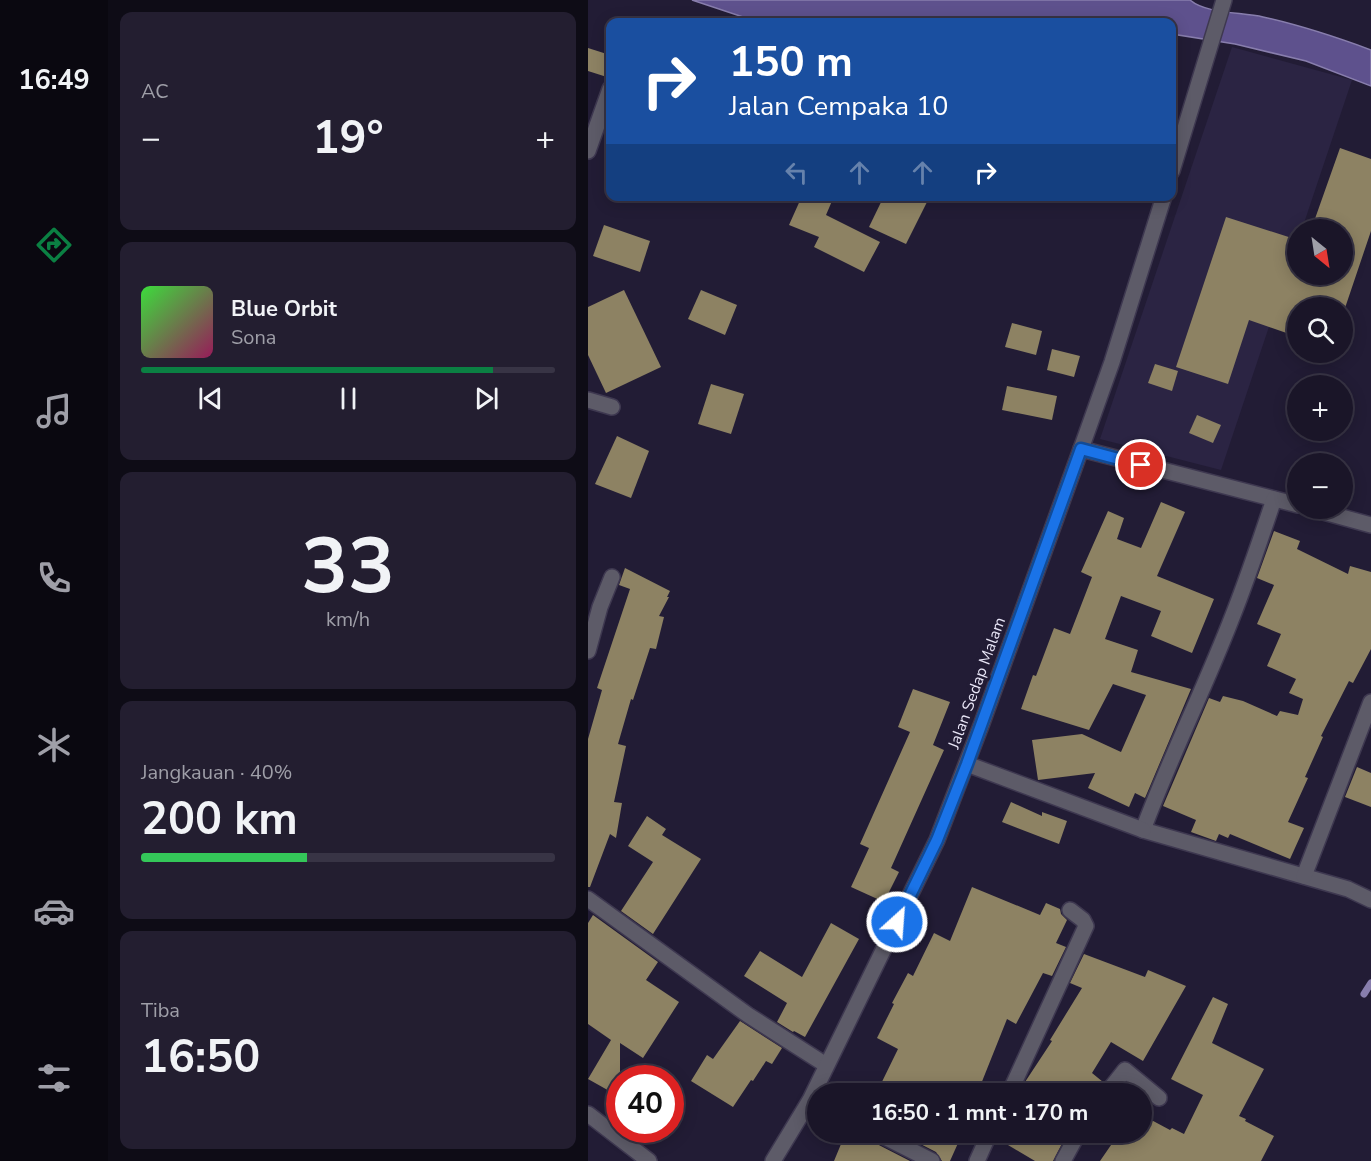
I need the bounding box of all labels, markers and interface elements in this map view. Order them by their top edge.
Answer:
text: 150 m [729,34,853,91]
icon: right [630,42,708,120]
text: 16:49 [18,62,90,99]
text: AC [141,78,169,105]
text: Jalan Cempaka 10 [729,88,948,125]
text: 19° [312,108,384,169]
text: − [141,116,161,161]
text: + [535,116,555,161]
icon: left [780,156,813,189]
icon: ahead [843,156,876,189]
icon: ahead [906,156,939,189]
icon: right [969,156,1002,189]
north arrow [1287,219,1353,285]
map controls [1287,219,1353,519]
icon: directions [33,224,75,266]
text: Blue Orbit [231,294,337,324]
button: search [1287,297,1353,363]
text: Sona [231,324,276,351]
button: + [1287,375,1353,441]
icon: previous [194,382,227,415]
icon: pause [332,382,365,415]
icon: next [470,382,503,415]
icon: music [33,390,75,432]
pin [1115,439,1166,490]
icon: arrive [1124,448,1157,481]
button: − [1287,453,1353,519]
text: 33 [301,513,395,620]
icon: phone [33,557,75,599]
text: km/h [326,606,370,633]
street label: Jalan Sedap Malam [943,614,1011,753]
icon: climate [33,724,75,766]
text: Jangkauan · 40% [141,759,292,786]
text: 200 km [141,789,298,850]
icon: car [33,890,75,932]
position arrow [865,890,929,954]
text: Tiba [141,997,180,1024]
text: 16:50 [141,1027,260,1088]
icon: filters [33,1057,75,1099]
speed limit sign: 40 [606,1065,684,1143]
text: 16:50 · 1 mnt · 170 m [871,1098,1088,1128]

